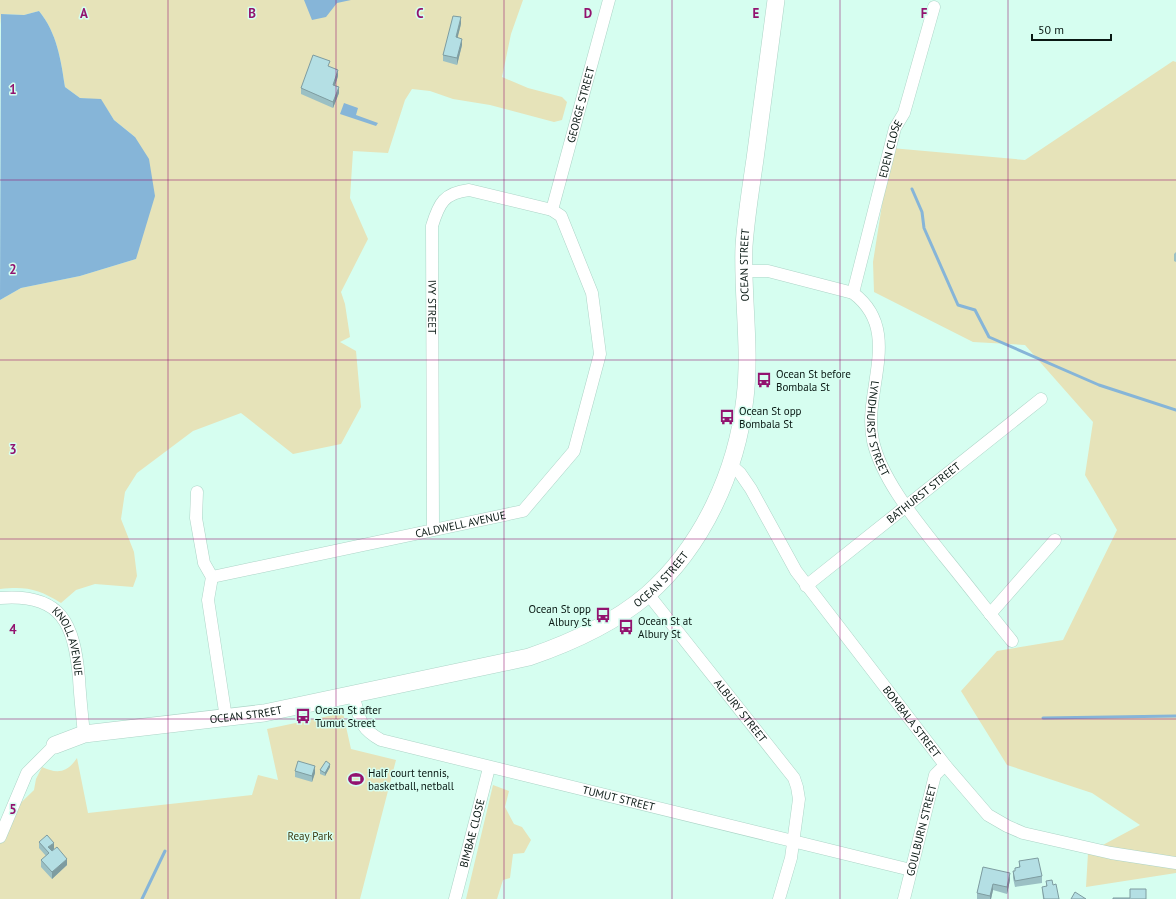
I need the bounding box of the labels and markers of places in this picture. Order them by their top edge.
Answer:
place label: Ocean St before Bombala St [776,367,851,394]
bus stop icon: Ocean St before Bombala St [755,371,773,389]
place label: Ocean St opp Bombala St [739,404,802,431]
bus stop icon: Ocean St opp Bombala St [718,408,736,426]
place label: Ocean St opp Albury St [528,602,591,629]
bus stop icon: Ocean St opp Albury St [594,606,612,624]
place label: Ocean St at Albury St [638,614,692,641]
bus stop icon: Ocean St at Albury St [617,618,635,636]
place label: Ocean St after Tumut Street [315,703,382,730]
bus stop icon: Ocean St after Tumut Street [294,707,312,725]
place label: Half court tennis, basketball, netball [368,766,455,793]
sports icon: Half court tennis, basketball, netball [347,770,365,788]

